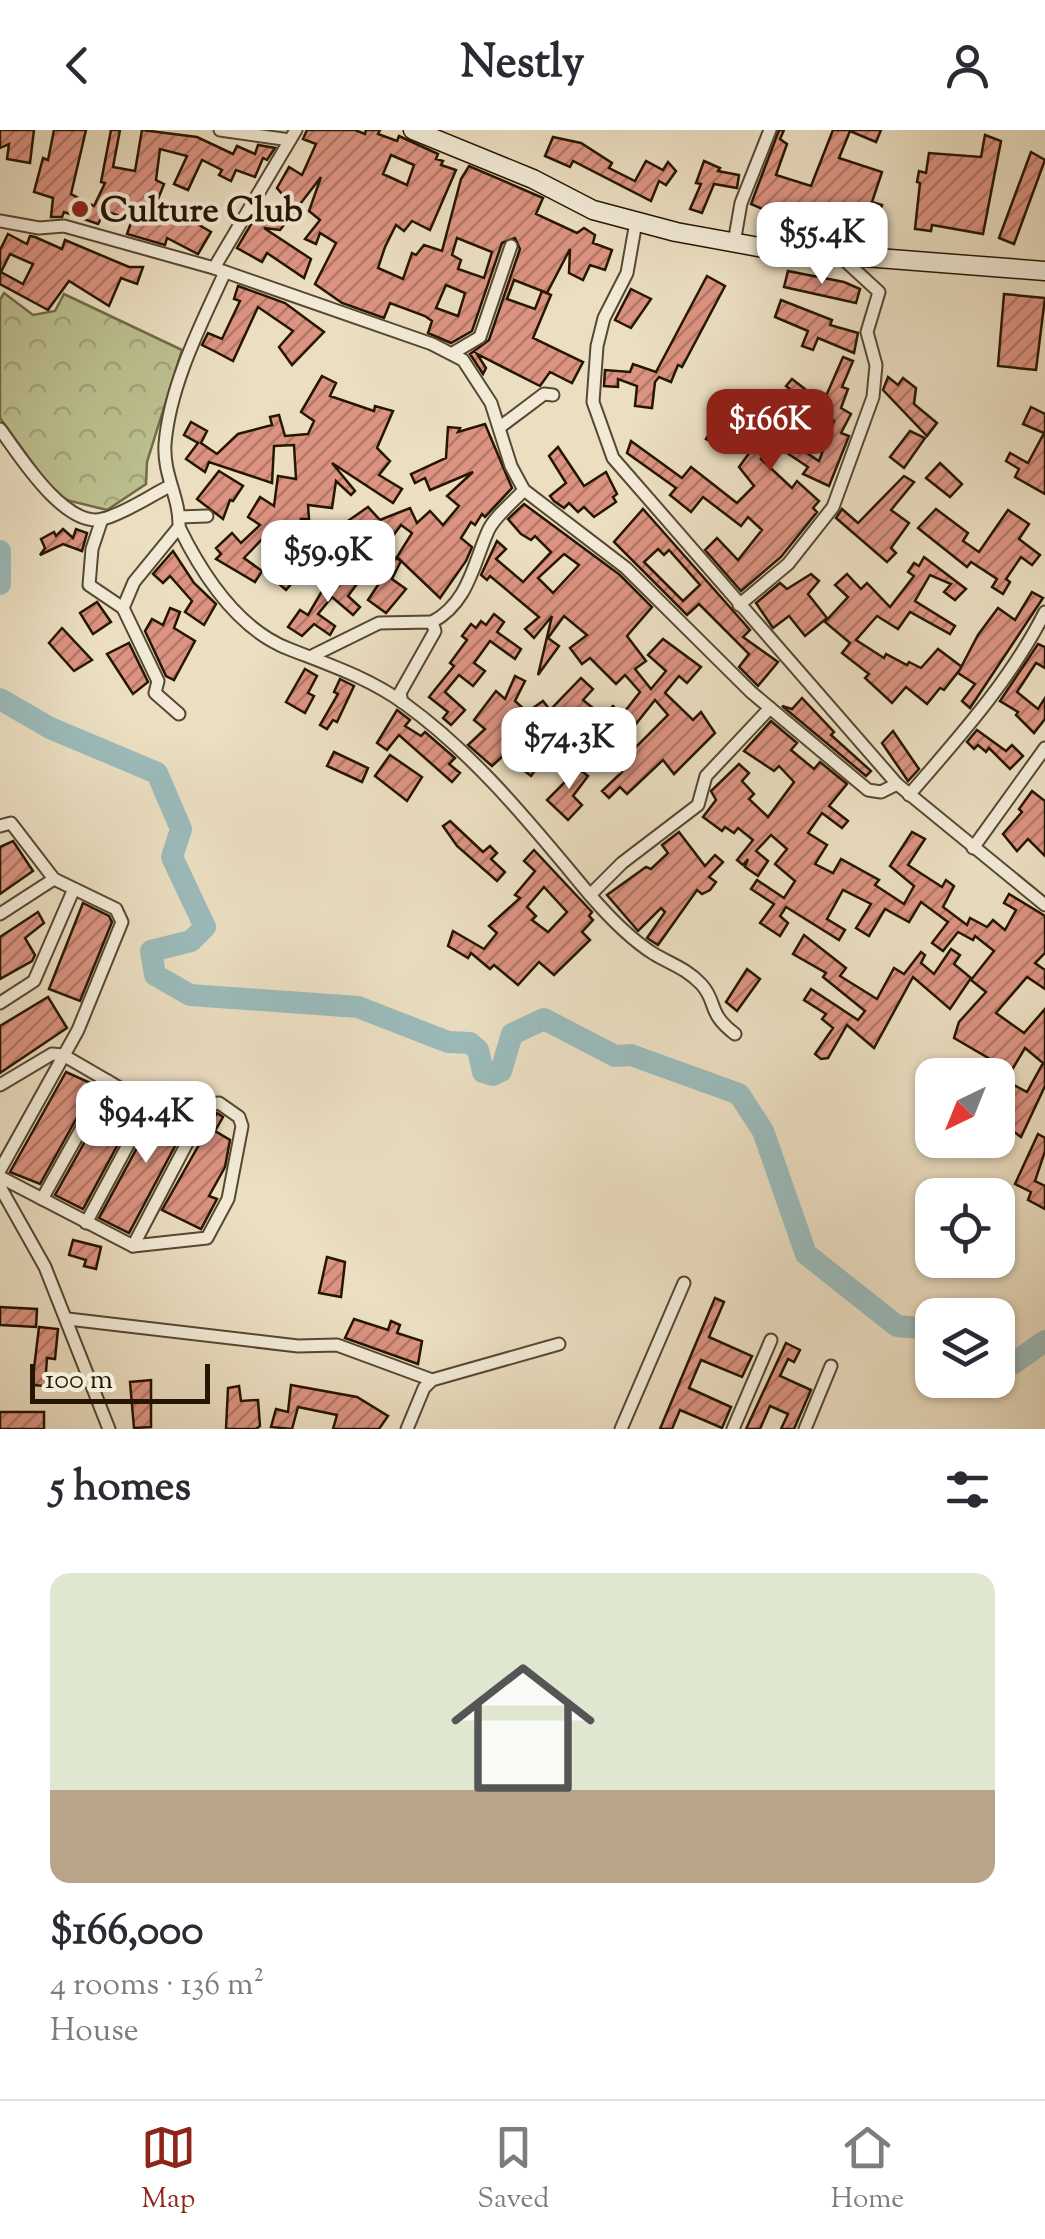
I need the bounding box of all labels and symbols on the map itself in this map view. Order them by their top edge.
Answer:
place label: Culture Club [100,187,303,238]
marker: Culture Club [69,198,91,220]
pin: $55.4K [741,202,903,287]
pin: $166K [700,389,840,474]
pin: $59.9K [247,520,409,605]
pin: $74.3K [488,707,650,792]
north arrow [915,1058,1015,1158]
pin: $94.4K [65,1081,227,1166]
scale bar [30,1359,210,1404]

